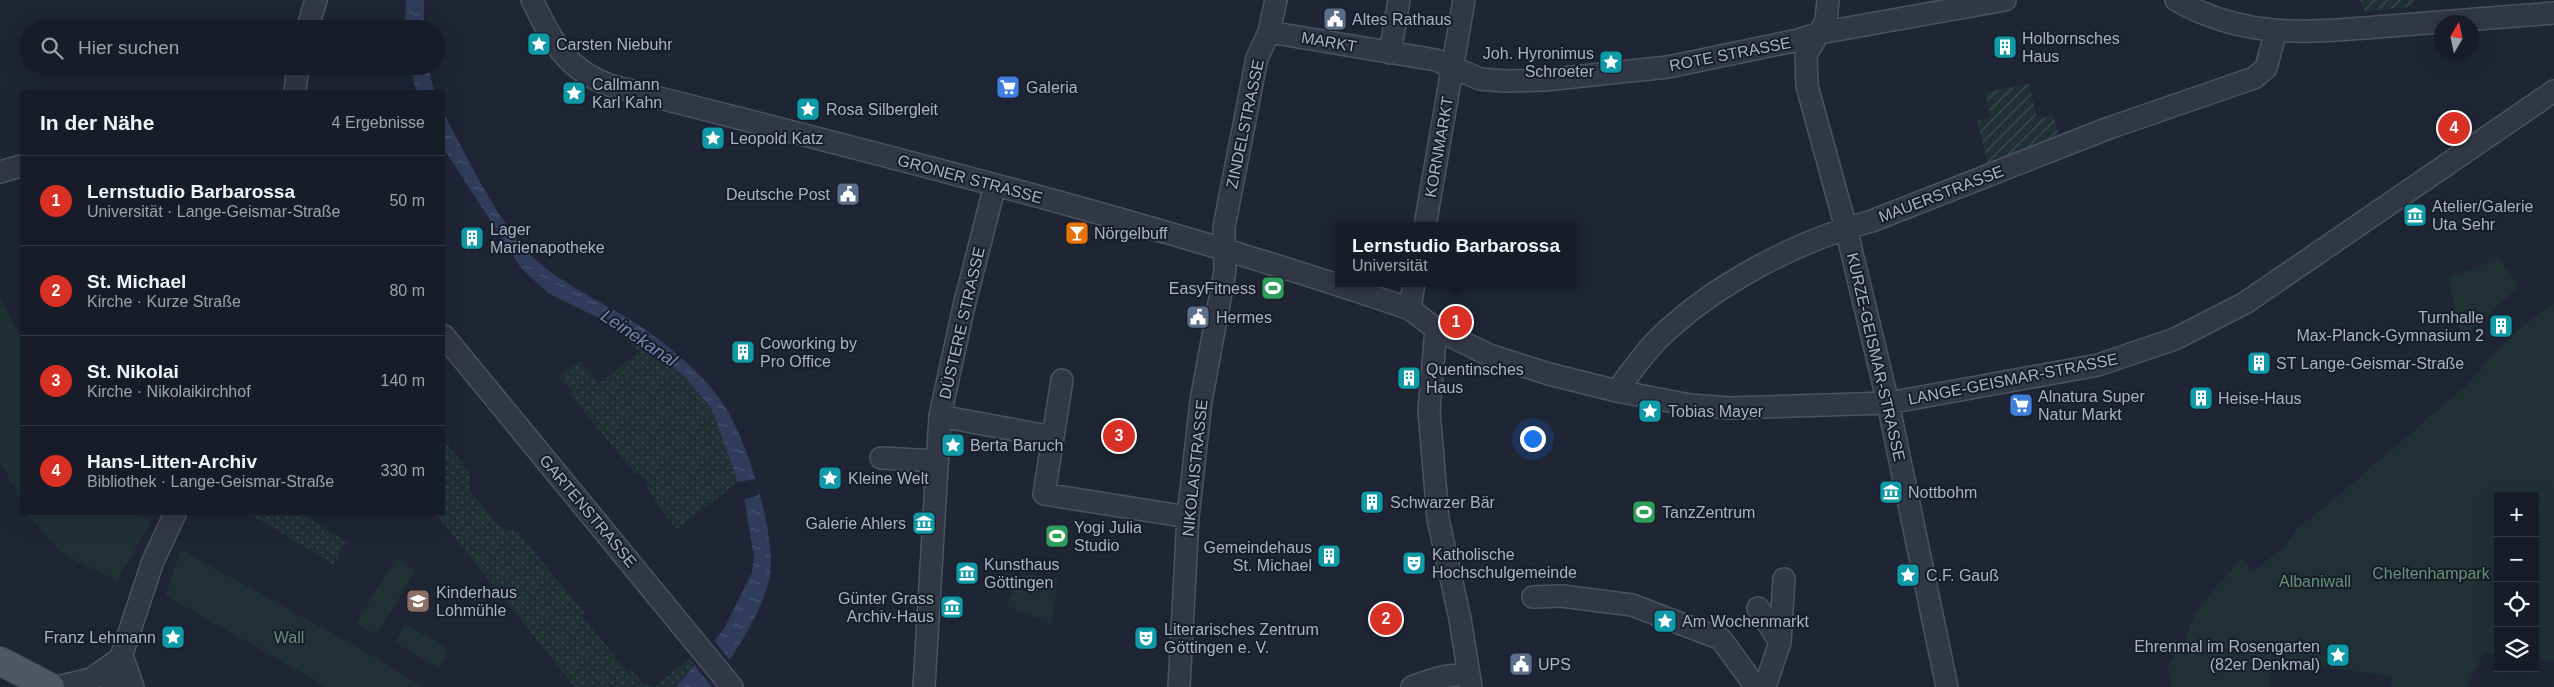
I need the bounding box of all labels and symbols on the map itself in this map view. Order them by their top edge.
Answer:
public building icon: Altes Rathaus [1322,6,1348,32]
place label: Altes Rathaus [1352,11,1452,28]
north arrow [2434,15,2479,60]
street label: MARKT [1300,29,1358,55]
place label: Holbornsches Haus [2022,30,2120,65]
place icon: Carsten Niebuhr [526,31,552,57]
street label: ROTE STRASSE [1668,34,1792,74]
building icon: Holbornsches Haus [1992,34,2018,60]
place label: Carsten Niebuhr [556,36,673,53]
place label: Joh. Hyronimus Schroeter [1483,45,1595,80]
place icon: Joh. Hyronimus Schroeter [1598,49,1624,75]
street label: ZINDELSTRASSE [1223,58,1267,190]
supermarket icon: Galeria [995,74,1021,100]
place label: Callmann Karl Kahn [592,76,662,111]
place label: Galeria [1026,79,1078,96]
place icon: Callmann Karl Kahn [561,80,587,106]
street label: KORNMARKT [1422,95,1456,199]
place icon: Rosa Silbergleit [795,96,821,122]
place label: Rosa Silbergleit [826,101,939,118]
pin: 4 [2438,109,2470,147]
place icon: Leopold Katz [700,125,726,151]
place label: Leopold Katz [730,130,823,147]
street label: GRONER STRASSE [896,151,1044,207]
street label: MAUERSTRASSE [1876,162,2006,226]
public building icon: Deutsche Post [835,181,861,207]
place label: Deutsche Post [726,186,831,203]
place label: Atelier/Galerie Uta Sehr [2432,198,2533,233]
museum icon: Atelier/Galerie Uta Sehr [2402,202,2428,228]
bar icon: Nörgelbuff [1064,220,1090,246]
place label: Lager Marienapotheke [490,221,605,256]
building icon: Lager Marienapotheke [459,225,485,251]
place label: Nörgelbuff [1094,225,1168,242]
street label: DÜSTERE STRASSE [936,245,988,401]
street label: KURZE-GEISMAR-STRASSE [1844,251,1908,463]
sports icon: EasyFitness [1260,275,1286,301]
place label: EasyFitness [1169,280,1256,297]
pin: 1 [1440,303,1472,341]
public building icon: Hermes [1185,304,1211,330]
water label: Leinekanal [597,305,682,371]
place label: Hermes [1216,309,1272,326]
place label: Turnhalle Max-Planck-Gymnasium 2 [2296,309,2484,344]
building icon: Turnhalle Max-Planck-Gymnasium 2 [2488,313,2514,339]
place label: Coworking by Pro Office [760,335,857,370]
building icon: Coworking by Pro Office [730,339,756,365]
street label: LANGE-GEISMAR-STRASSE [1907,350,2119,408]
building icon: ST Lange-Geismar-Straße [2246,350,2272,376]
place label: ST Lange-Geismar-Straße [2276,355,2464,372]
place label: Quentinsches Haus [1426,361,1524,396]
building icon: Quentinsches Haus [1396,365,1422,391]
building icon: Heise-Haus [2188,385,2214,411]
place label: Alnatura Super Natur Markt [2038,388,2145,423]
place label: Heise-Haus [2218,390,2302,407]
supermarket icon: Alnatura Super Natur Markt [2008,392,2034,418]
place icon: Tobias Mayer [1637,398,1663,424]
street label: NIKOLAISTRASSE [1179,399,1211,537]
place label: Tobias Mayer [1668,403,1764,420]
pin: 3 [1103,417,1135,455]
your location [1520,426,1546,452]
place icon: Berta Baruch [940,432,966,458]
place label: Berta Baruch [970,437,1063,454]
street label: GARTENSTRASSE [536,452,640,570]
place icon: Kleine Welt [817,465,843,491]
place label: Kleine Welt [848,470,929,487]
museum icon: Nottbohm [1878,479,1904,505]
place label: Nottbohm [1908,484,1977,501]
building icon: Schwarzer Bär [1359,489,1385,515]
place label: Schwarzer Bär [1390,494,1496,511]
sports icon: TanzZentrum [1631,499,1657,525]
place label: TanzZentrum [1662,504,1755,521]
museum icon: Galerie Ahlers [911,510,937,536]
place label: Galerie Ahlers [806,515,906,532]
place label: Yogi Julia Studio [1074,519,1142,554]
sports icon: Yogi Julia Studio [1044,523,1070,549]
place label: Gemeindehaus St. Michael [1203,539,1312,574]
building icon: Gemeindehaus St. Michael [1316,543,1342,569]
place label: Katholische Hochschulgemeinde [1432,546,1577,581]
theatre icon: Katholische Hochschulgemeinde [1401,550,1427,576]
place label: Kunsthaus Göttingen [984,556,1060,591]
museum icon: Kunsthaus Göttingen [954,560,980,586]
place icon: C.F. Gauß [1895,562,1921,588]
park label: Cheltenhampark [2372,565,2491,582]
place label: C.F. Gauß [1926,567,1999,584]
park label: Albaniwall [2279,573,2351,590]
place label: Kinderhaus Lohmühle [436,584,517,619]
school or university icon: Kinderhaus Lohmühle [405,588,431,614]
place label: Günter Grass Archiv-Haus [838,590,934,625]
museum icon: Günter Grass Archiv-Haus [939,594,965,620]
pin: 2 [1370,600,1402,638]
place icon: Am Wochenmarkt [1652,608,1678,634]
place label: Am Wochenmarkt [1682,613,1809,630]
place label: Literarisches Zentrum Göttingen e. V. [1164,621,1319,656]
place icon: Franz Lehmann [160,624,186,650]
theatre icon: Literarisches Zentrum Göttingen e. V. [1133,625,1159,651]
place label: Franz Lehmann [44,629,156,646]
park label: Wall [274,629,304,646]
place label: Ehrenmal im Rosengarten (82er Denkmal) [2134,638,2320,673]
place icon: Ehrenmal im Rosengarten (82er Denkmal) [2325,642,2351,668]
public building icon: UPS [1508,651,1534,677]
place label: UPS [1538,656,1571,673]

